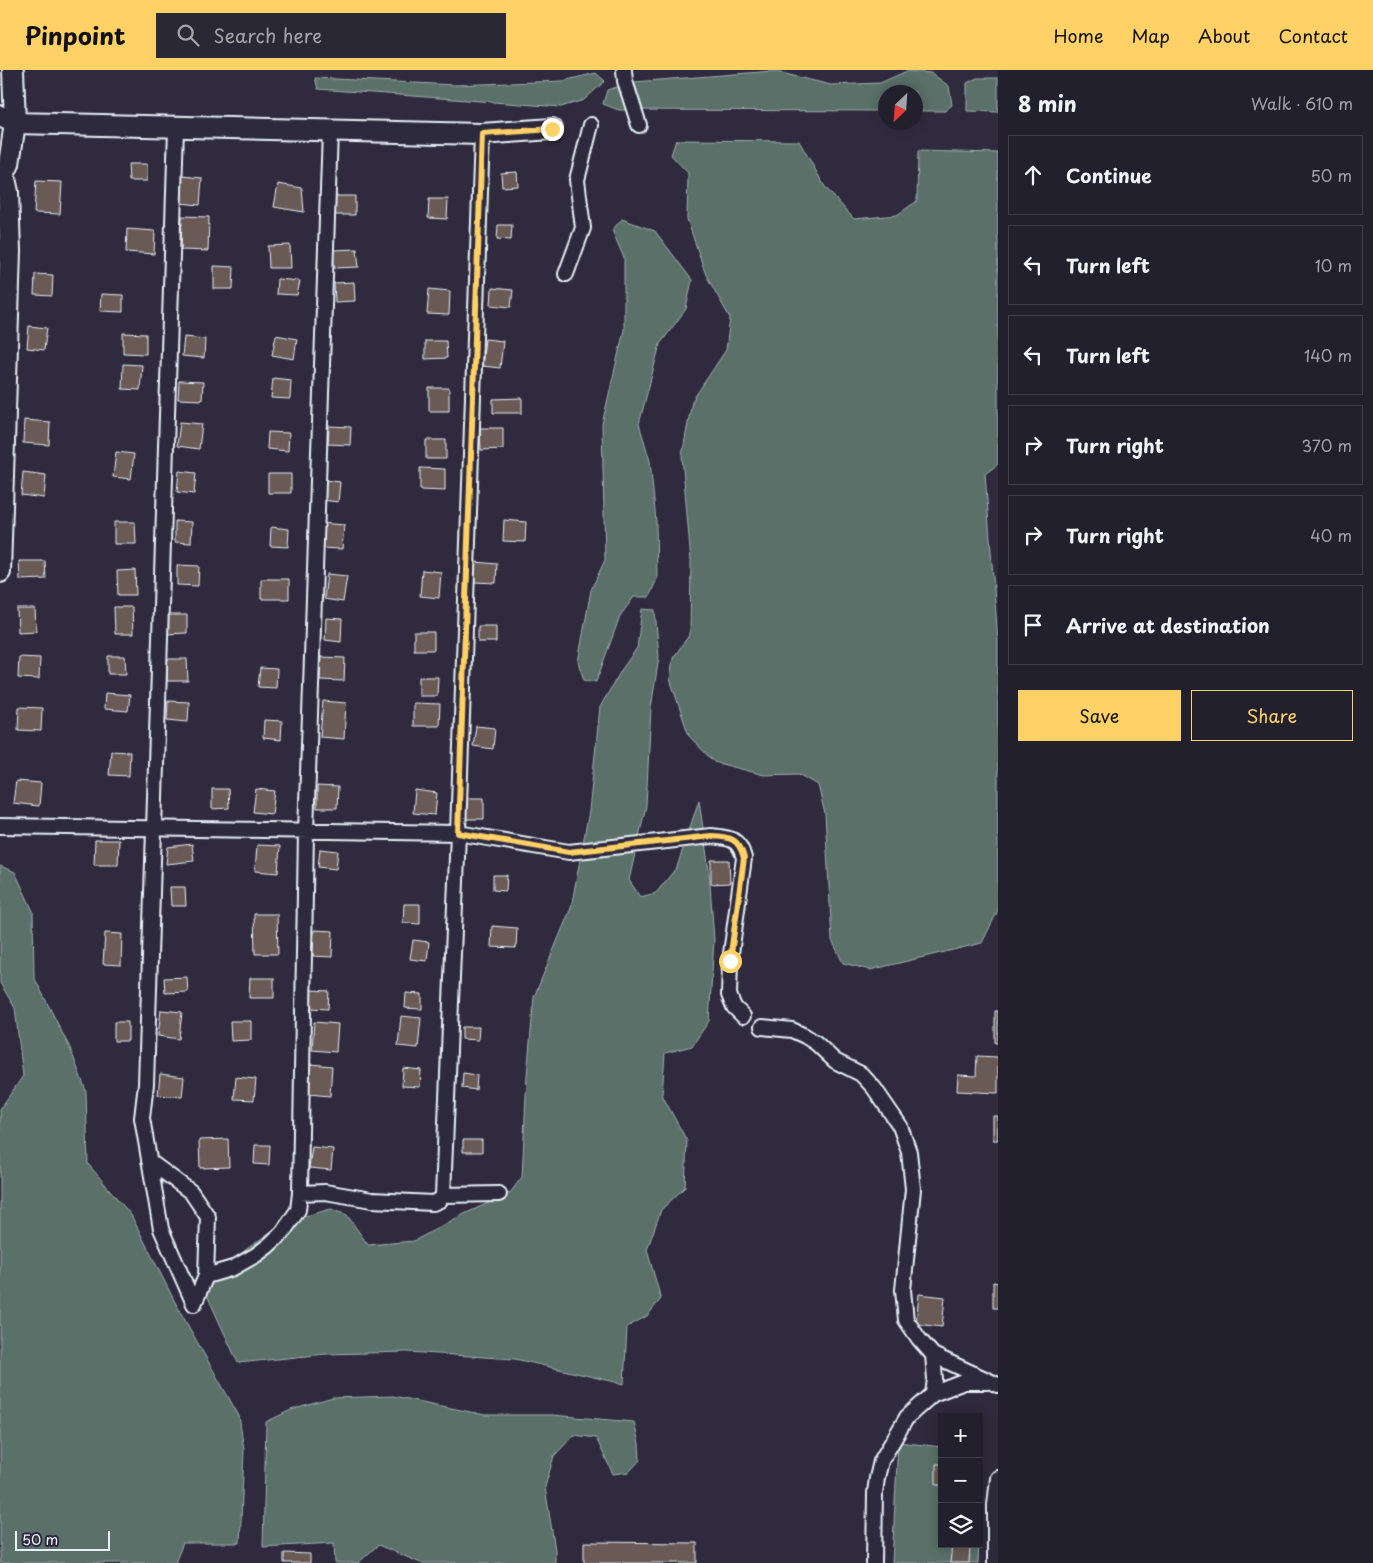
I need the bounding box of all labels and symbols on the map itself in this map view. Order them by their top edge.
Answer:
north arrow [878,85,923,130]
route end [541,118,564,141]
route start [719,950,742,973]
scale bar [15,1528,110,1551]

